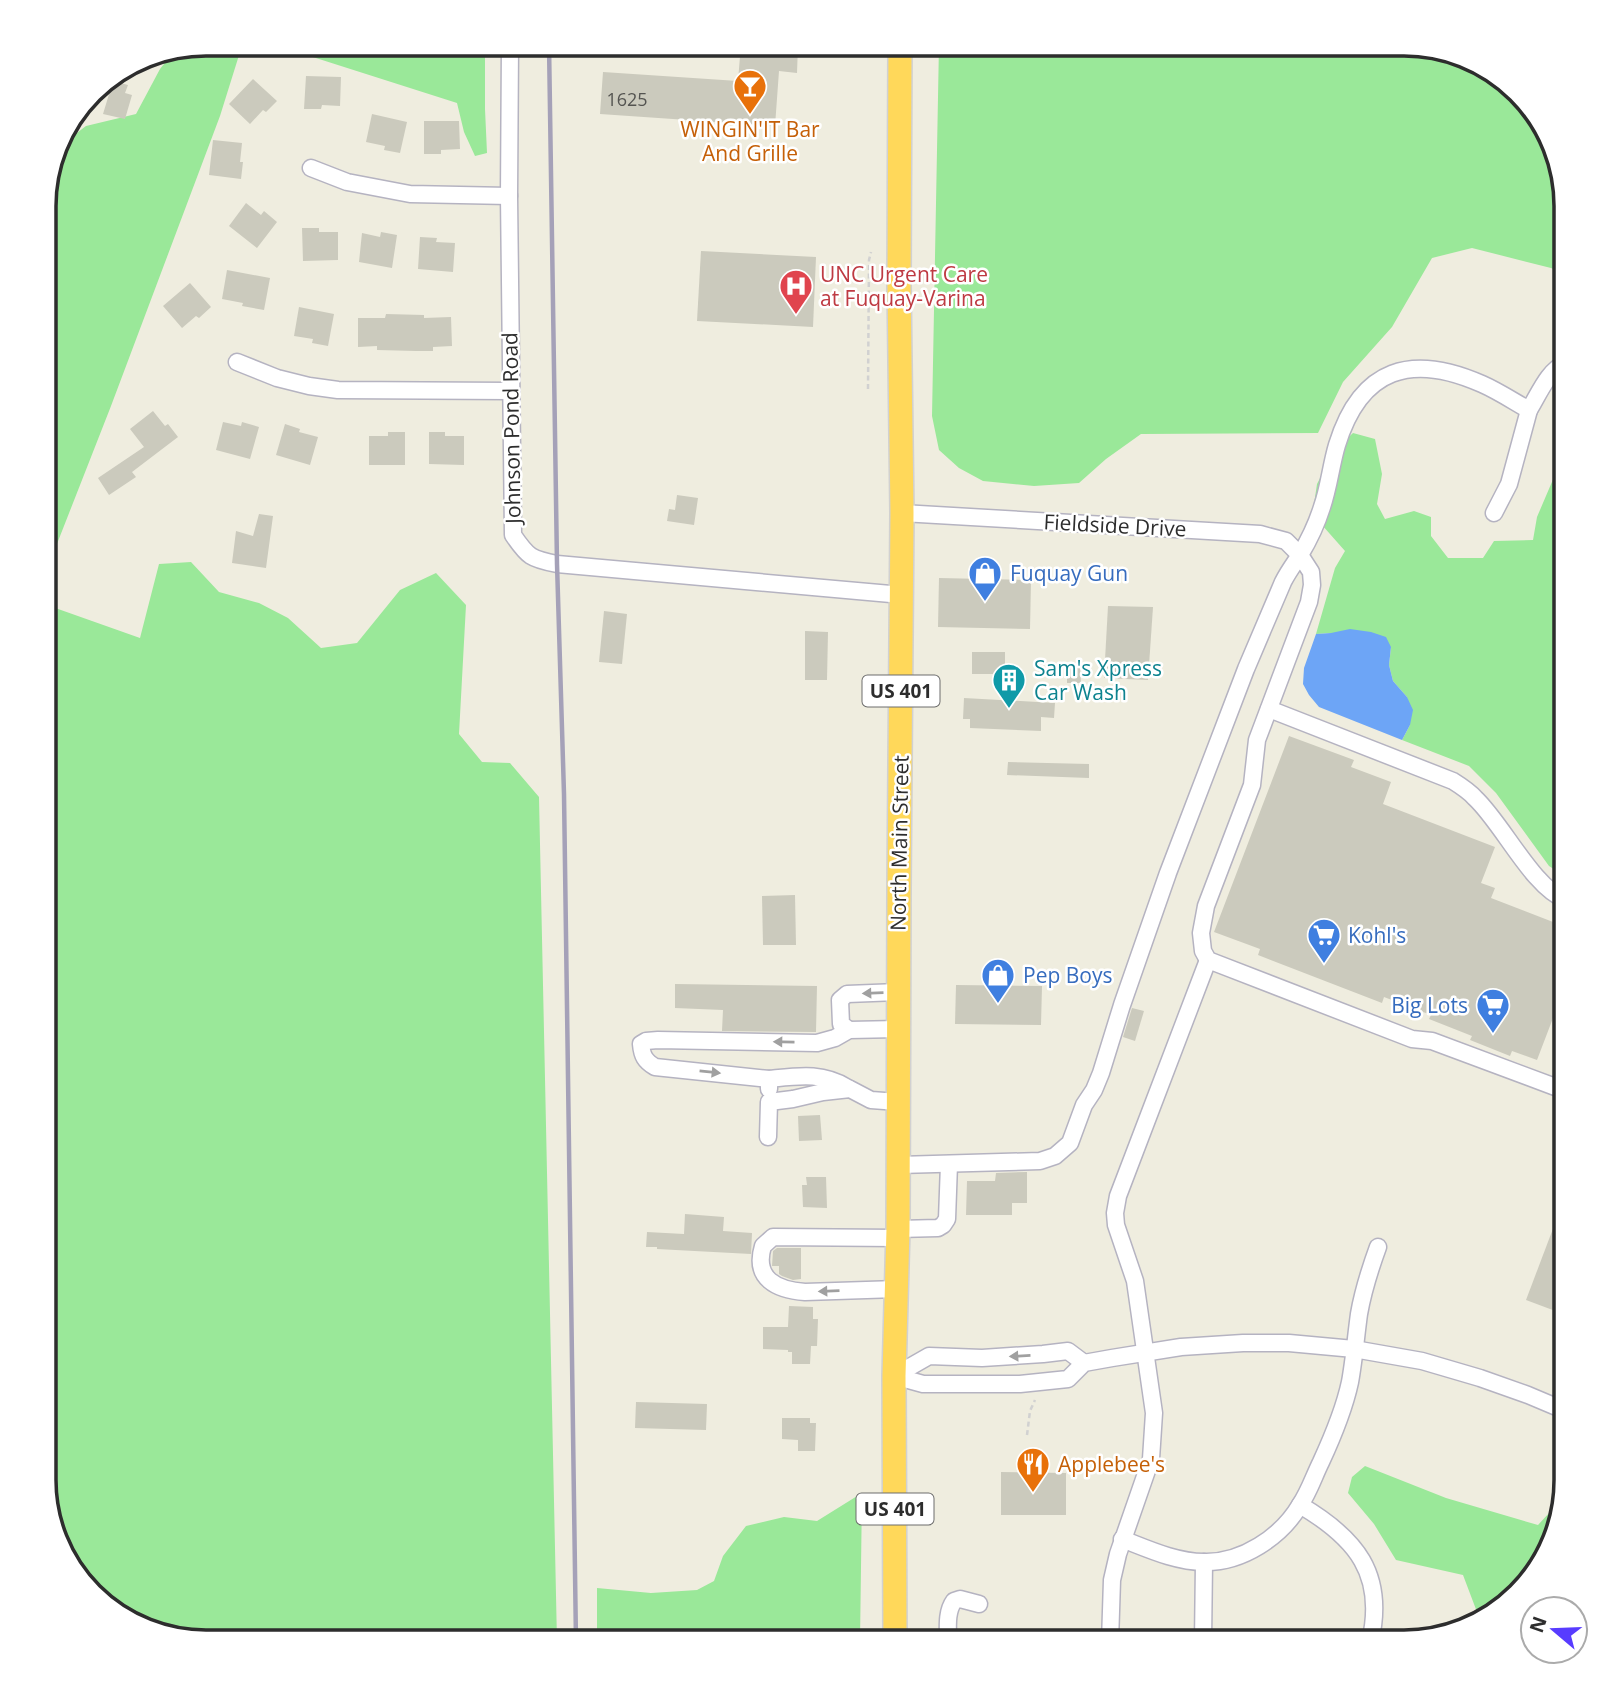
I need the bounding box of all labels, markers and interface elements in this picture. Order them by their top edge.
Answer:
bar icon: WINGIN'IT Bar And Grille [731,67,769,116]
house number: 1625 [606,87,648,111]
place label: WINGIN'IT Bar And Grille [680,115,820,167]
place label: UNC Urgent Care at Fuquay-Varina [820,260,988,312]
hospital icon: UNC Urgent Care at Fuquay-Varina [777,267,815,316]
street label: Johnson Pond Road [495,332,527,526]
street label: Fieldside Drive [1043,507,1187,543]
shop icon: Fuquay Gun [966,554,1004,603]
place label: Fuquay Gun [1010,559,1128,587]
place label: Sam's Xpress Car Wash [1034,654,1162,706]
building icon: Sam's Xpress Car Wash [990,661,1028,710]
road number: US 401 [862,676,940,706]
street label: North Main Street [883,755,915,931]
supermarket icon: Kohl's [1305,916,1343,965]
place label: Kohl's [1348,921,1406,949]
shop icon: Pep Boys [979,956,1017,1005]
place label: Pep Boys [1023,961,1112,989]
supermarket icon: Big Lots [1474,986,1512,1035]
one-way arrow [861,987,883,998]
place label: Big Lots [1391,991,1468,1019]
one-way arrow [773,1036,795,1048]
one-way arrow [699,1067,721,1078]
one-way arrow [817,1286,839,1297]
one-way arrow [1009,1350,1031,1361]
restaurant icon: Applebee's [1014,1445,1052,1494]
place label: Applebee's [1058,1450,1165,1478]
road number: US 401 [856,1494,934,1525]
north arrow [1519,1595,1589,1665]
text: N [1523,1613,1553,1636]

